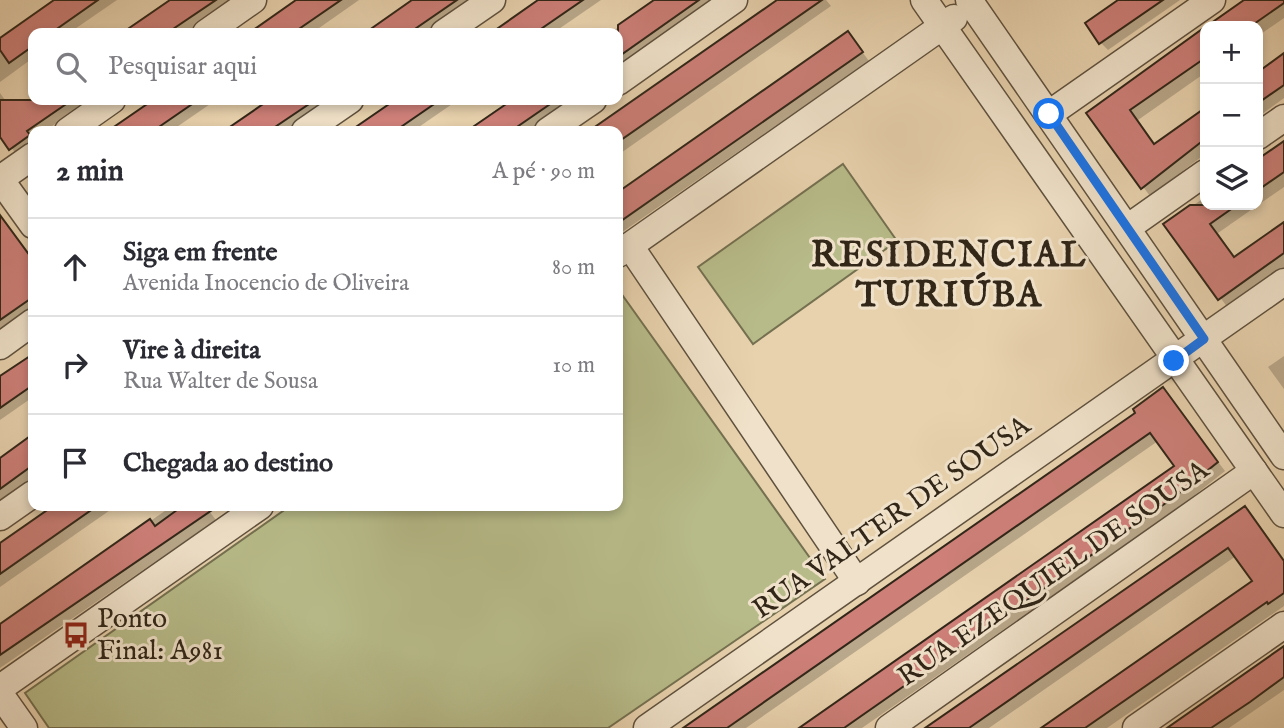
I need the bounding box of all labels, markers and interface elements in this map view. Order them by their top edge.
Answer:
map controls [1200,21,1263,210]
button: + [1200,21,1263,84]
search box [28,28,623,105]
icon: search [52,48,90,86]
text: Pesquisar aqui [108,50,257,83]
button: − [1200,84,1263,147]
route start [1033,98,1064,129]
button: layers [1200,147,1263,210]
text: 2 min [56,153,124,191]
text: A pé · 90 m [492,157,595,186]
district label: RESIDENCIAL TURIÚBA [811,234,1087,319]
text: Siga em frente [123,236,278,269]
icon: ahead [56,248,94,286]
text: 80 m [552,253,595,282]
text: Avenida Inocencio de Oliveira [123,269,409,298]
text: Vire à direita [123,334,260,367]
route end [1158,345,1189,376]
icon: right [56,346,94,384]
text: 10 m [552,351,595,380]
text: Rua Walter de Sousa [123,367,318,396]
street label: RUA VALTER DE SOUSA [746,408,1039,627]
icon: arrive [56,444,94,482]
text: Chegada ao destino [123,447,333,480]
street label: RUA EZEQUIEL DE SOUSA [892,452,1217,695]
place label: Ponto Final: A981 [97,602,223,669]
bus stop icon: Ponto Final: A981 [61,620,91,650]

